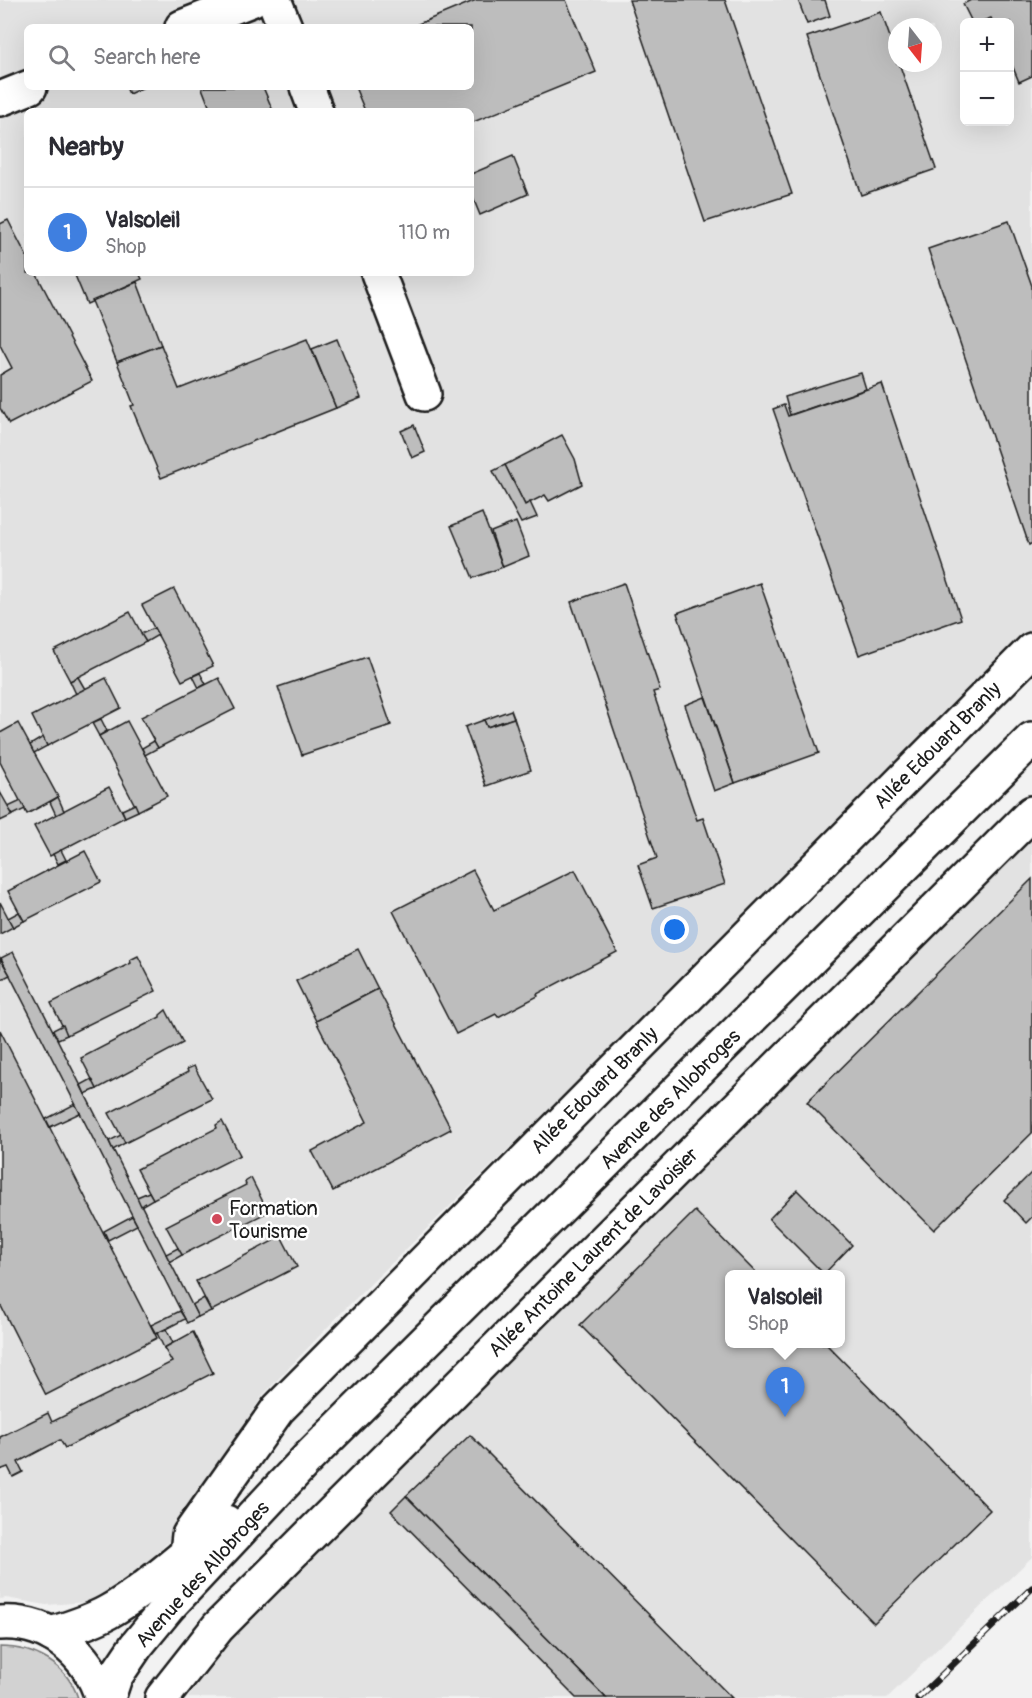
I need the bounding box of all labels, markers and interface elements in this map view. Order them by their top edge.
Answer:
north arrow [888,18,942,72]
map controls [960,18,1014,126]
button: + [960,18,1014,72]
search box [24,24,474,90]
icon: search [45,41,78,74]
text: Search here [93,43,200,71]
button: − [960,72,1014,126]
text: Nearby [48,131,124,163]
text: Valsoleil [105,206,181,234]
text: 1 [64,220,71,245]
text: 110 m [399,220,450,245]
text: Shop [105,234,146,259]
street label: Allée Edouard Branly [868,676,1007,814]
your location [660,915,689,944]
street label: Allée Edouard Branly [525,1021,664,1159]
street label: Avenue des Allobroges [595,1024,746,1175]
street label: Allée Antoine Laurent de Lavoisier [483,1142,704,1363]
place label: Formation Tourisme [229,1196,318,1244]
marker: Formation Tourisme [210,1212,224,1226]
popup [725,1270,845,1348]
text: Valsoleil [747,1283,823,1311]
text: Shop [747,1311,789,1336]
pin: 1 [766,1368,804,1417]
street label: Avenue des Allobroges [130,1496,275,1653]

